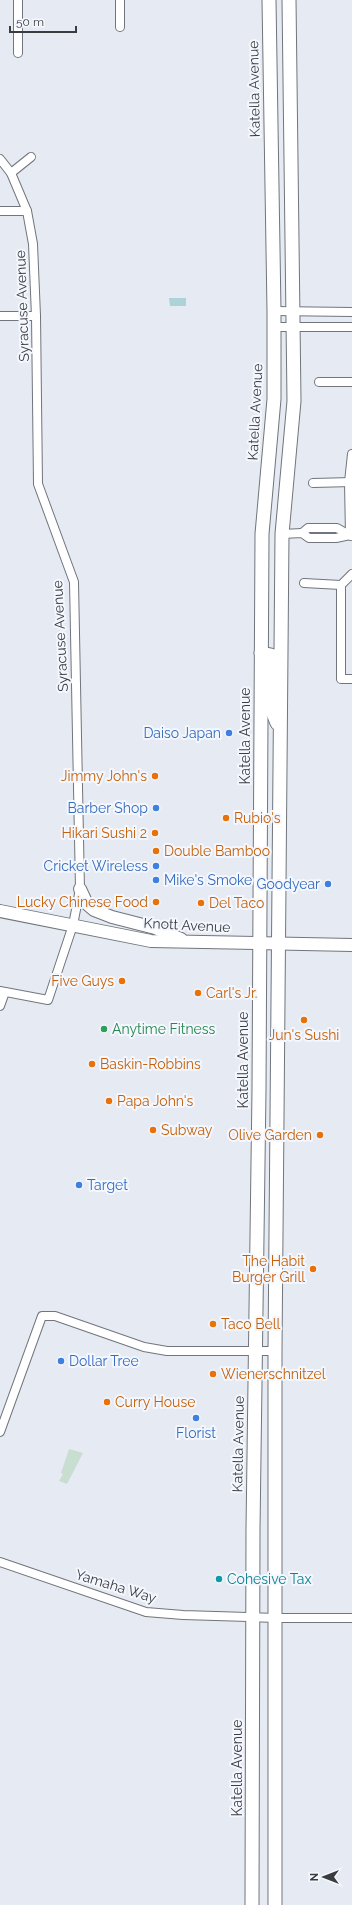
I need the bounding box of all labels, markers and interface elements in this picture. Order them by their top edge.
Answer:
scale bar [10,8,76,34]
text: 50 m [16,15,44,29]
street label: Katella Avenue [245,40,263,138]
street label: Syracuse Avenue [12,250,32,362]
street label: Katella Avenue [244,363,266,461]
street label: Syracuse Avenue [49,580,71,692]
street label: Katella Avenue [237,688,253,784]
place label: Daiso Japan [143,725,221,741]
marker: Daiso Japan [224,728,234,738]
place label: Jimmy John's [61,768,147,784]
marker: Jimmy John's [150,771,160,781]
place label: Barber Shop [67,800,148,816]
marker: Barber Shop [151,803,161,813]
place label: Rubio's [234,810,281,826]
marker: Rubio's [221,813,231,823]
place label: Hikari Sushi 2 [61,825,147,841]
marker: Hikari Sushi 2 [150,828,160,838]
place label: Double Bamboo [164,843,270,859]
marker: Double Bamboo [151,846,161,856]
place label: Cricket Wireless [44,858,148,874]
marker: Cricket Wireless [151,861,161,871]
place label: Mike's Smoke [164,872,252,888]
marker: Mike's Smoke [151,875,161,885]
place label: Goodyear [257,876,320,892]
marker: Goodyear [323,879,333,889]
place label: Lucky Chinese Food [17,894,148,910]
place label: Del Taco [209,895,264,911]
marker: Lucky Chinese Food [151,897,161,907]
marker: Del Taco [196,898,206,908]
street label: Knott Avenue [143,915,231,935]
place label: Five Guys [51,973,114,989]
marker: Five Guys [117,976,127,986]
place label: Carl's Jr. [206,985,257,1001]
marker: Carl's Jr. [193,988,203,998]
street label: Katella Avenue [235,1012,251,1108]
marker: Jun's Sushi [299,1015,309,1025]
place label: Anytime Fitness [112,1021,216,1037]
marker: Anytime Fitness [99,1024,109,1034]
place label: Jun's Sushi [269,1027,339,1043]
place label: Baskin-Robbins [100,1056,201,1072]
marker: Baskin-Robbins [87,1059,97,1069]
place label: Papa John's [117,1093,193,1109]
marker: Papa John's [104,1096,114,1106]
place label: Subway [161,1122,213,1138]
marker: Subway [148,1125,158,1135]
place label: Olive Garden [228,1127,312,1143]
marker: Olive Garden [315,1130,325,1140]
place label: Target [87,1177,128,1193]
marker: Target [74,1180,84,1190]
place label: The Habit Burger Grill [232,1253,305,1285]
marker: The Habit Burger Grill [308,1264,318,1274]
place label: Taco Bell [221,1316,281,1332]
marker: Taco Bell [208,1319,218,1329]
place label: Dollar Tree [69,1353,139,1369]
marker: Dollar Tree [56,1356,66,1366]
place label: Wienerschnitzel [221,1366,326,1382]
marker: Wienerschnitzel [208,1369,218,1379]
place label: Curry House [115,1394,195,1410]
street label: Katella Avenue [229,1395,247,1493]
marker: Curry House [102,1397,112,1407]
marker: Florist [191,1413,201,1423]
place label: Florist [176,1425,216,1441]
street label: Yamaha Way [74,1566,159,1606]
place label: Cohesive Tax [227,1571,311,1587]
marker: Cohesive Tax [214,1574,224,1584]
street label: Katella Avenue [229,1720,245,1816]
north arrow [304,1857,344,1897]
text: N [308,1873,321,1881]

